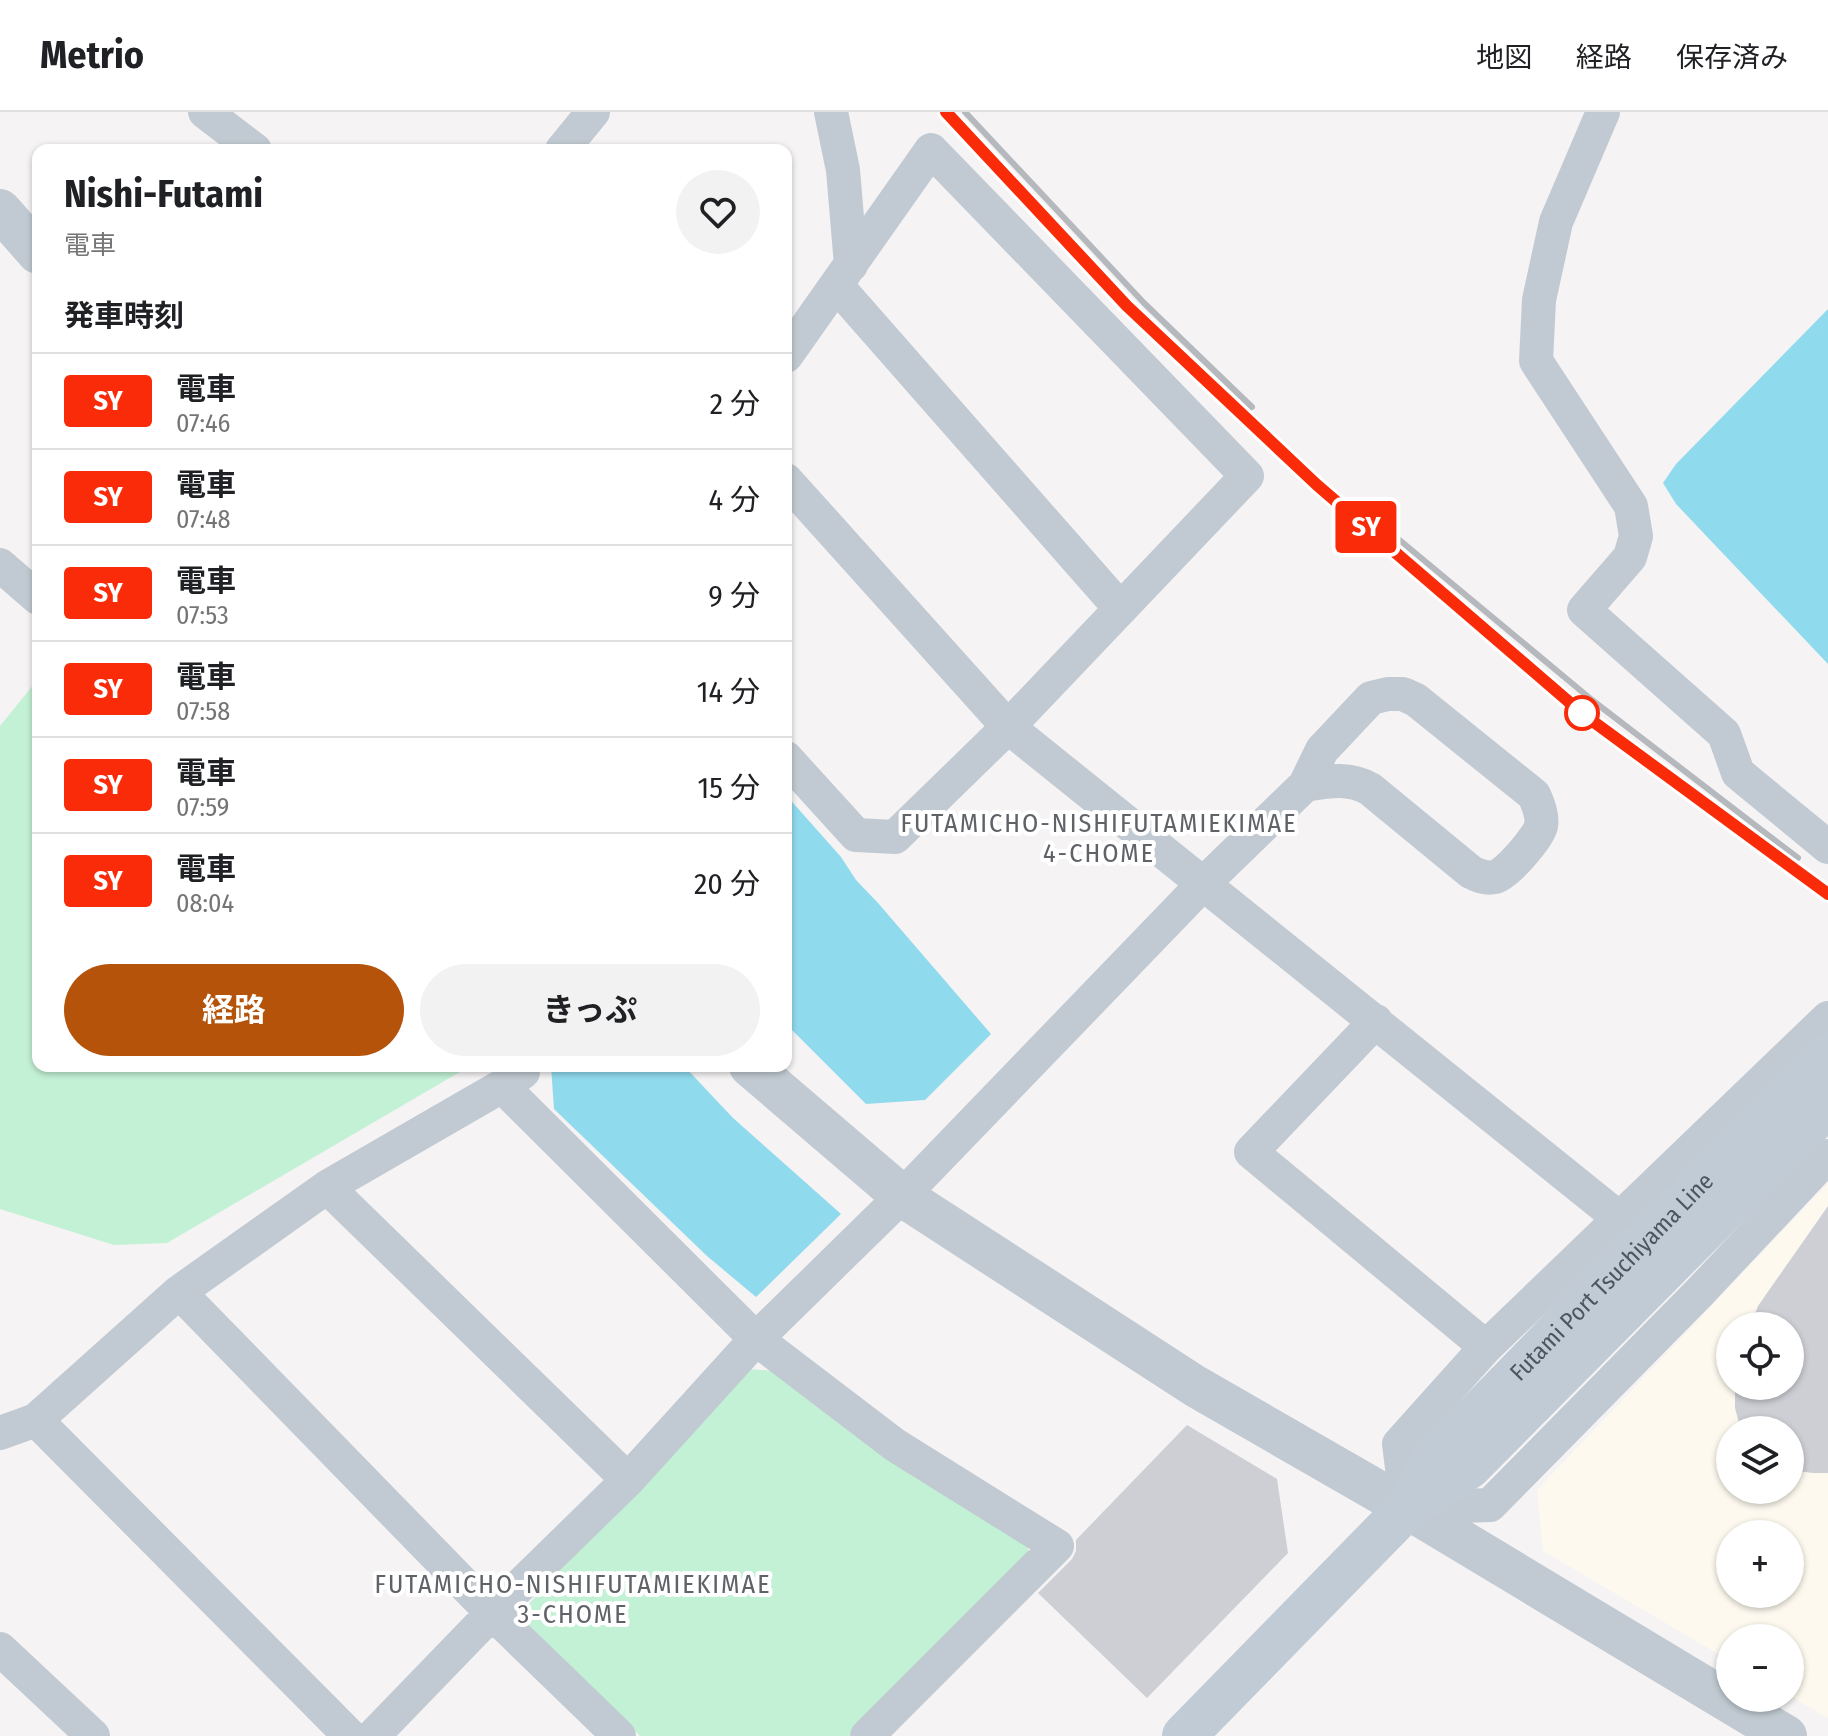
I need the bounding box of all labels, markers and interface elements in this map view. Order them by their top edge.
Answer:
text: Metrio [40,32,144,78]
text: 地図 [1476,41,1532,74]
text: 経路 [1576,41,1632,74]
text: 保存済み [1676,41,1788,74]
button: heart [676,170,760,254]
text: Nishi-Futami [64,171,263,217]
text: 電車 [64,230,116,261]
text: 発車時刻 [64,298,184,334]
text: 電車 [176,371,236,407]
text: SY [93,384,123,417]
text: 2 分 [710,386,760,422]
text: 07:46 [176,408,230,439]
text: 電車 [176,467,236,503]
text: SY [93,480,123,513]
text: 4 分 [708,482,760,518]
line badge: SY [1330,501,1402,553]
text: 07:48 [176,504,231,535]
text: SY [1351,510,1381,543]
text: 電車 [176,563,236,599]
text: SY [93,576,123,609]
text: 9 分 [708,578,760,614]
text: 07:53 [176,600,229,631]
text: 電車 [176,659,236,695]
text: SY [93,672,123,705]
text: 14 分 [697,674,760,710]
text: 07:58 [176,696,230,727]
unlabelled marker [1565,696,1599,730]
text: 電車 [176,755,236,791]
text: SY [93,768,123,801]
text: 15 分 [697,770,760,806]
text: 07:59 [176,792,229,823]
district label: FUTAMICHO-NISHIFUTAMIEKIMAE 4-CHOME [901,808,1297,869]
text: 電車 [176,851,236,887]
text: SY [93,864,123,897]
text: 20 分 [694,866,760,902]
text: 08:04 [176,888,234,919]
button: 経路 [64,964,404,1056]
button: きっぷ [420,964,760,1056]
street label: Futami Port Tsuchiyama Line [1504,1167,1719,1387]
map controls [1716,1312,1804,1712]
button: locate [1716,1312,1804,1400]
button: layers [1716,1416,1804,1504]
button: + [1716,1520,1804,1608]
district label: FUTAMICHO-NISHIFUTAMIEKIMAE 3-CHOME [375,1569,771,1630]
button: − [1716,1624,1804,1712]

